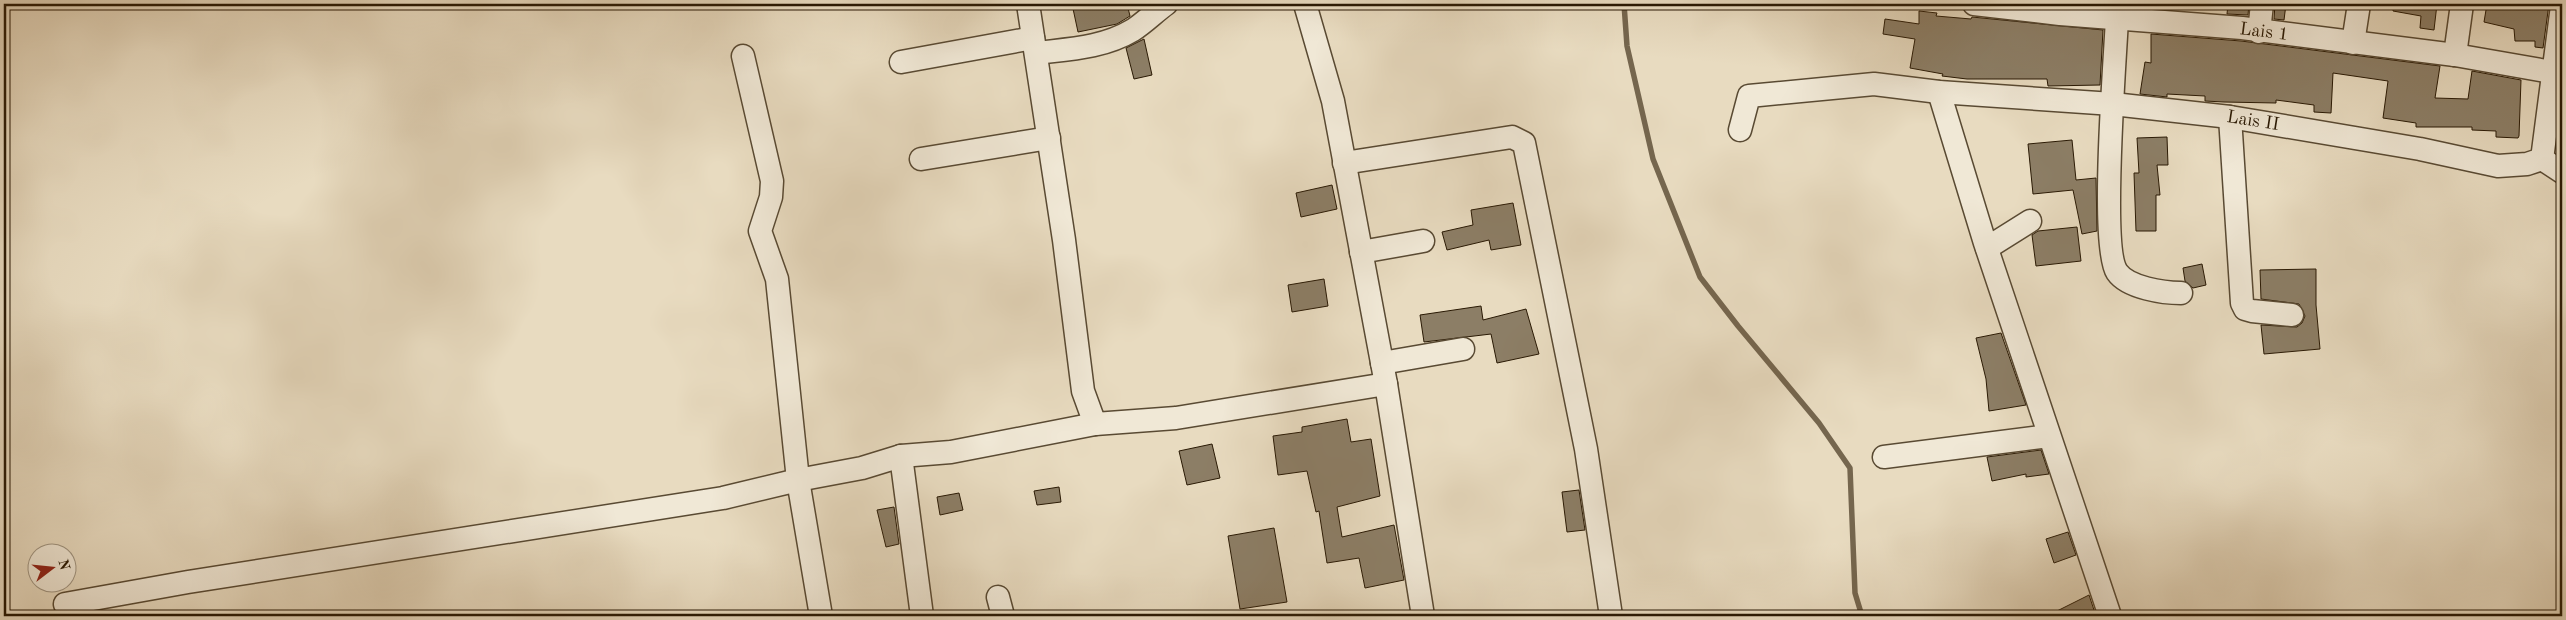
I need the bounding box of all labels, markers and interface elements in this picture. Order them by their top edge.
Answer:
street label: Lais 1 [2239,20,2289,44]
street label: Lais II [2225,108,2281,134]
north arrow [28,542,78,592]
text: N [55,558,72,572]

